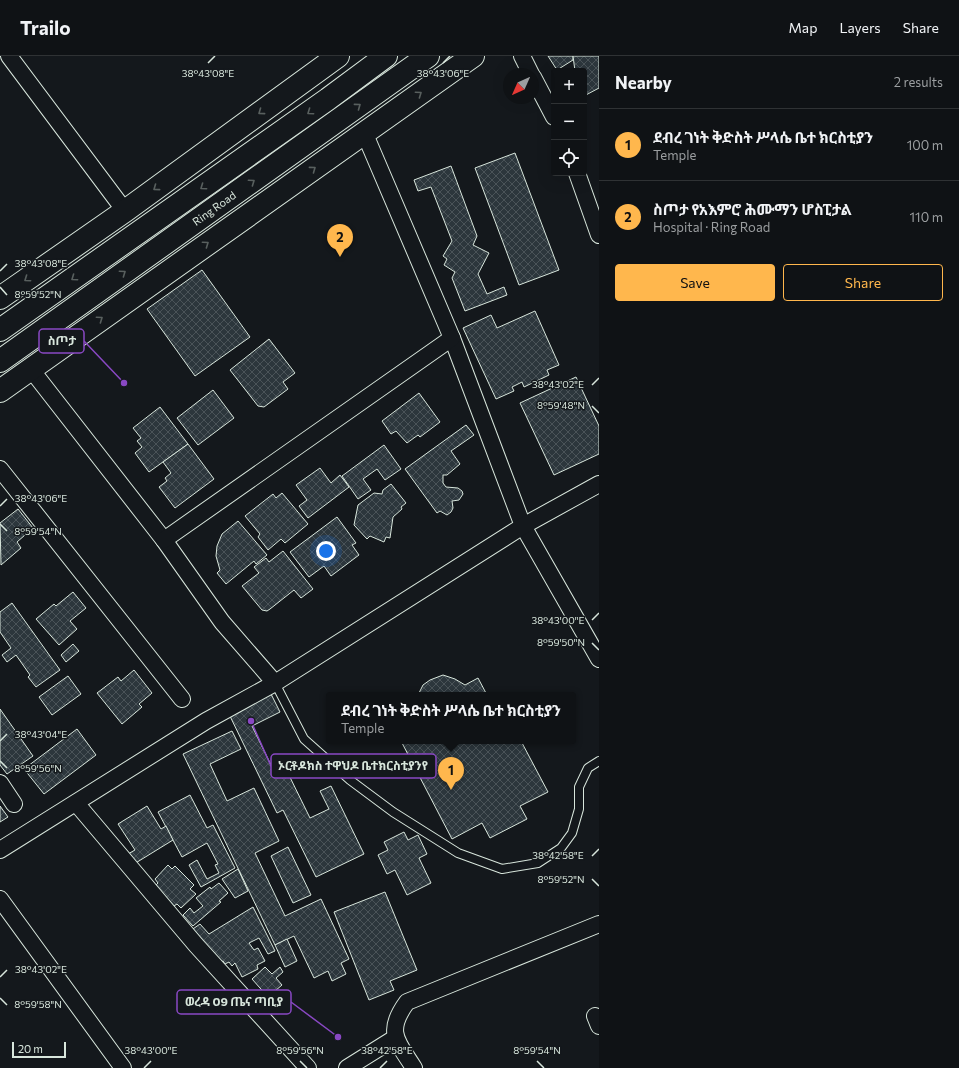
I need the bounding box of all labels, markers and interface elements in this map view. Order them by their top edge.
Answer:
text: Trailo [20,16,71,39]
text: Map [789,19,817,36]
text: Layers [839,19,881,36]
text: Share [903,19,939,36]
text: 38°43'08"E [182,67,234,79]
text: 38°43'06"E [417,67,469,79]
north arrow [503,68,539,104]
map controls [551,68,587,176]
button: + [551,68,587,104]
text: Nearby [615,72,672,93]
text: 2 results [894,74,943,90]
one-way arrow [414,92,421,99]
one-way arrow [353,104,360,111]
button: − [551,104,587,140]
one-way arrow [259,107,266,114]
one-way arrow [307,108,314,115]
text: ደብረ ገነት ቅድስት ሥላሴ ቤተ ክርስቲያን [653,128,873,146]
text: 1 [625,137,631,153]
text: 100 m [907,137,943,153]
button: locate [551,140,587,176]
text: Temple [653,147,696,163]
one-way arrow [308,167,315,174]
one-way arrow [248,179,255,187]
one-way arrow [200,182,207,190]
one-way arrow [154,183,161,190]
street label: Ring Road [190,188,238,228]
text: ስጦታ የአእምሮ ሕሙማን ሆስፒታል [653,200,852,218]
text: 2 [624,209,632,225]
text: 110 m [910,209,943,225]
text: Hospital · Ring Road [653,219,770,235]
pin: 2 [327,224,353,257]
one-way arrow [202,242,209,249]
text: 38°43'08"E [15,257,67,269]
button: Save [615,264,775,301]
button: Share [783,264,943,301]
one-way arrow [119,270,126,278]
one-way arrow [71,273,78,281]
one-way arrow [24,274,31,282]
text: 8°59'52"N [14,288,62,300]
one-way arrow [96,316,103,324]
callout: ስጦታ [39,329,84,353]
text: ስጦታ [48,333,76,347]
text: 38°43'02"E [532,378,584,390]
text: 8°59'48"N [537,399,585,411]
text: 38°43'06"E [15,492,67,504]
text: 8°59'54"N [14,525,62,537]
your location [316,541,336,561]
text: 38°43'00"E [532,614,585,626]
text: 8°59'50"N [537,636,585,648]
popup [326,692,576,744]
text: ደብረ ገነት ቅድስት ሥላሴ ቤተ ክርስቲያን [341,701,561,719]
text: Temple [341,720,384,736]
text: 38°43'04"E [15,728,67,740]
callout: ኦርቶዶክስ ተዋህዶ ቤተክርስቲያንየ [271,754,436,778]
pin: 1 [438,757,464,790]
text: ኦርቶዶክስ ተዋህዶ ቤተክርስቲያንየ [278,758,428,772]
text: 8°59'56"N [14,762,62,774]
text: 38°42'58"E [532,849,584,861]
text: 8°59'52"N [537,873,585,885]
text: 38°43'02"E [15,963,67,975]
callout: ወረዳ 09 ጤና ጣቢያ [177,990,291,1014]
text: ወረዳ 09 ጤና ጣቢያ [185,994,283,1008]
text: 8°59'58"N [14,998,62,1010]
scale bar [12,1040,66,1059]
text: 20 m [18,1042,43,1055]
text: 38°43'00"E [125,1044,178,1056]
text: 8°59'56"N [276,1044,324,1056]
text: 38°42'58"E [361,1044,413,1056]
text: 8°59'54"N [513,1044,561,1056]

